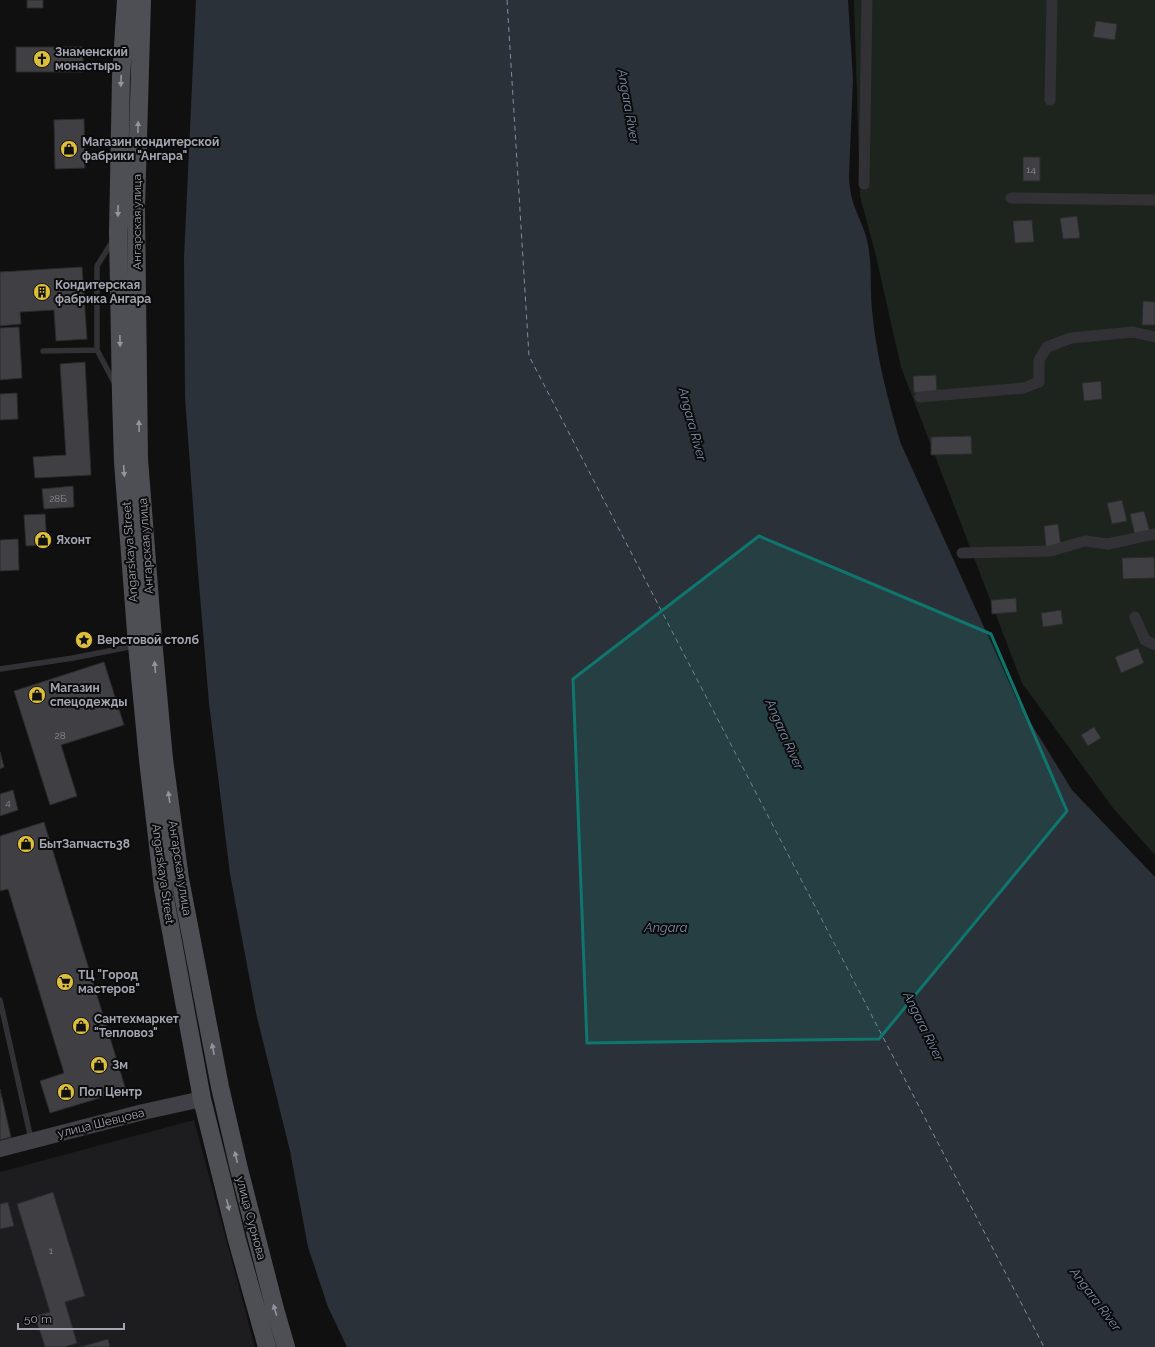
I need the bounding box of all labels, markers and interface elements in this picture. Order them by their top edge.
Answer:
place label: Знаменский монастырь [55,45,128,73]
church icon: Знаменский монастырь [32,49,52,69]
water label: Angara River [614,67,643,145]
one-way arrow [118,75,125,87]
one-way arrow [135,121,142,133]
place label: Магазин кондитерской фабрики "Ангара" [82,135,219,163]
shop icon: Магазин кондитерской фабрики "Ангара" [59,139,79,159]
house number: 14 [1026,164,1036,175]
street label: Ангарская улица [130,174,144,270]
one-way arrow [115,205,121,218]
place label: Кондитерская фабрика Ангара [55,278,151,306]
building icon: Кондитерская фабрика Ангара [32,282,52,302]
one-way arrow [117,335,123,348]
water label: Angara River [675,385,710,463]
one-way arrow [136,419,142,432]
one-way arrow [120,465,127,477]
house number: 28Б [49,493,67,504]
street label: Ангарская улица [136,498,156,594]
street label: Angarskaya Street [119,501,141,603]
shop icon: Яхонт [33,530,53,550]
place label: Яхонт [56,533,91,547]
place icon: Верстовой столб [74,630,94,650]
place label: Верстовой столб [97,633,199,647]
one-way arrow [152,661,159,673]
place label: Магазин спецодежды [50,681,127,709]
shop icon: Магазин спецодежды [27,685,47,705]
water label: Angara River [762,696,807,772]
house number: 28 [54,730,66,741]
one-way arrow [166,791,172,803]
house number: 4 [5,797,11,808]
street label: Ангарская улица [166,819,194,917]
street label: Angarskaya Street [149,823,177,925]
shop icon: БытЗапчасть38 [16,834,36,854]
place label: БытЗапчасть38 [39,837,130,851]
water label: Angara [643,920,688,935]
place label: ТЦ "Город мастеров" [78,968,140,996]
supermarket icon: ТЦ "Город мастеров" [55,972,75,992]
water label: Angara River [900,988,947,1064]
place label: Сантехмаркет "Тепловоз" [94,1012,179,1040]
shop icon: Сантехмаркет "Тепловоз" [71,1016,91,1036]
one-way arrow [209,1043,215,1055]
shop icon: Зм [89,1055,109,1075]
place label: Зм [112,1058,128,1072]
shop icon: Пол Центр [56,1082,76,1102]
place label: Пол Центр [79,1085,142,1099]
street label: улица Шевцова [56,1105,146,1141]
one-way arrow [232,1151,238,1163]
street label: улица Сурнова [233,1175,269,1261]
one-way arrow [225,1199,231,1211]
house number: 1 [49,1245,54,1256]
water label: Angara River [1066,1264,1124,1334]
one-way arrow [272,1303,278,1315]
scale bar [18,1305,124,1331]
text: 50 m [24,1312,52,1326]

